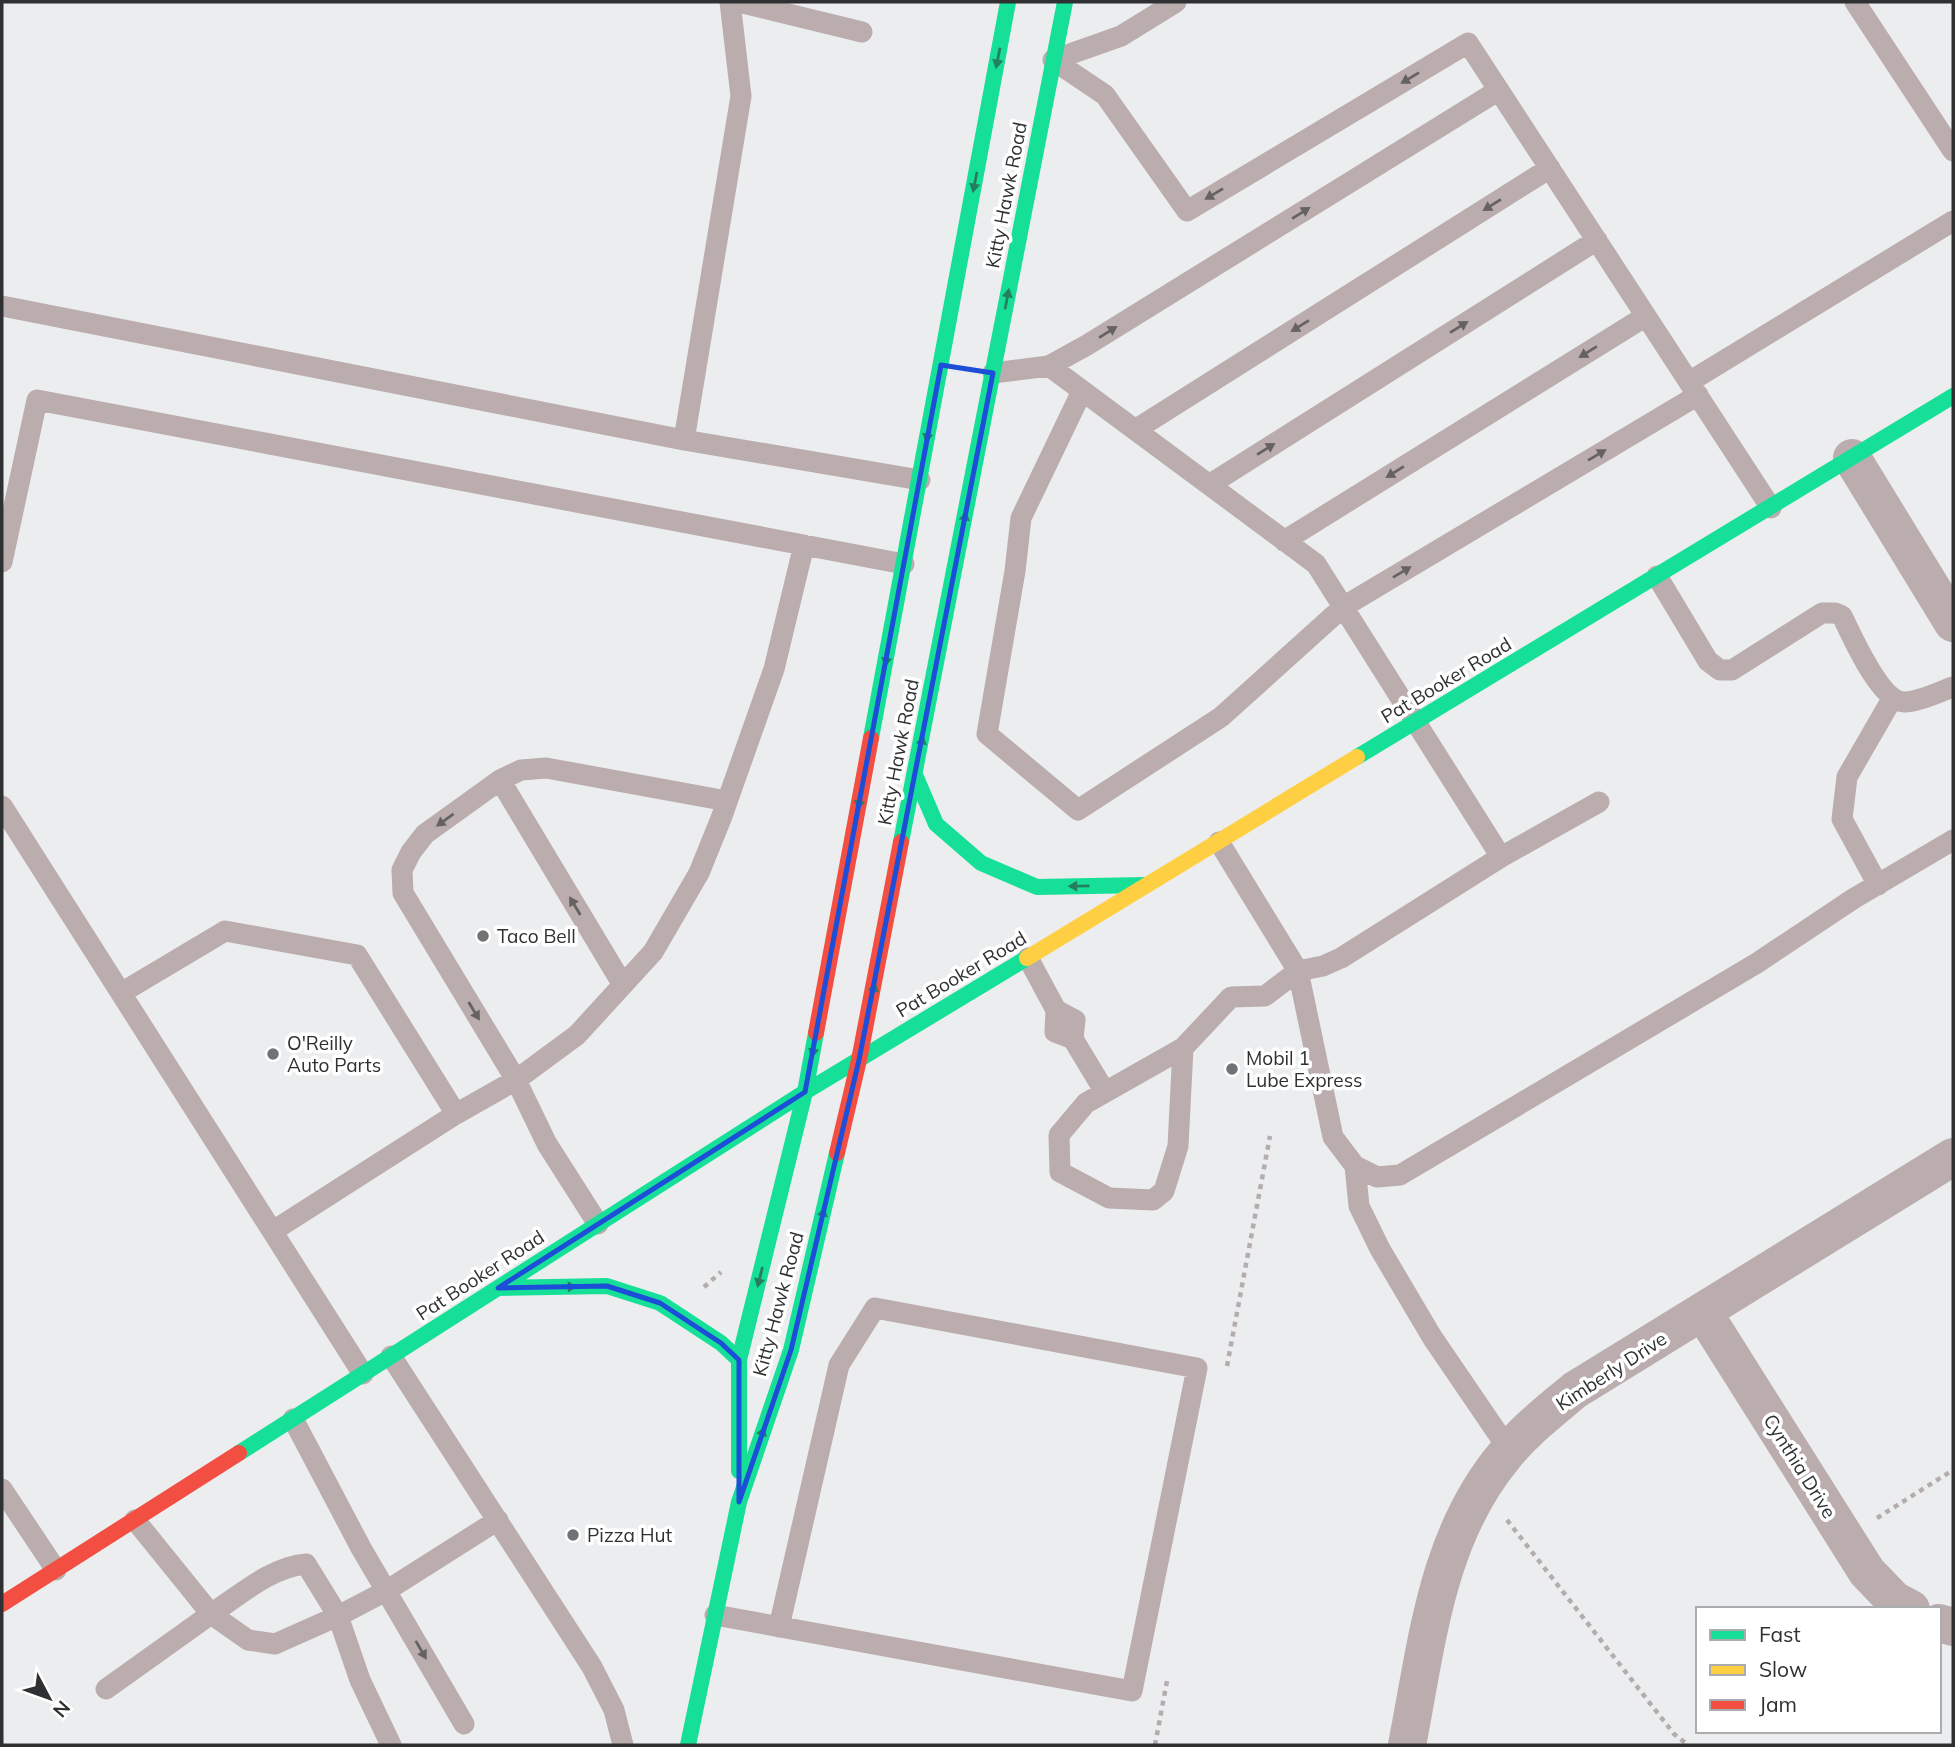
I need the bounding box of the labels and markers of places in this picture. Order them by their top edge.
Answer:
place label: Taco Bell [497,924,576,948]
marker: Taco Bell [475,928,491,944]
place label: O'Reilly Auto Parts [287,1031,381,1077]
marker: O'Reilly Auto Parts [265,1046,281,1062]
place label: Mobil 1 Lube Express [1246,1046,1363,1092]
marker: Mobil 1 Lube Express [1224,1061,1240,1077]
place label: Pizza Hut [587,1523,672,1547]
marker: Pizza Hut [565,1527,581,1543]

